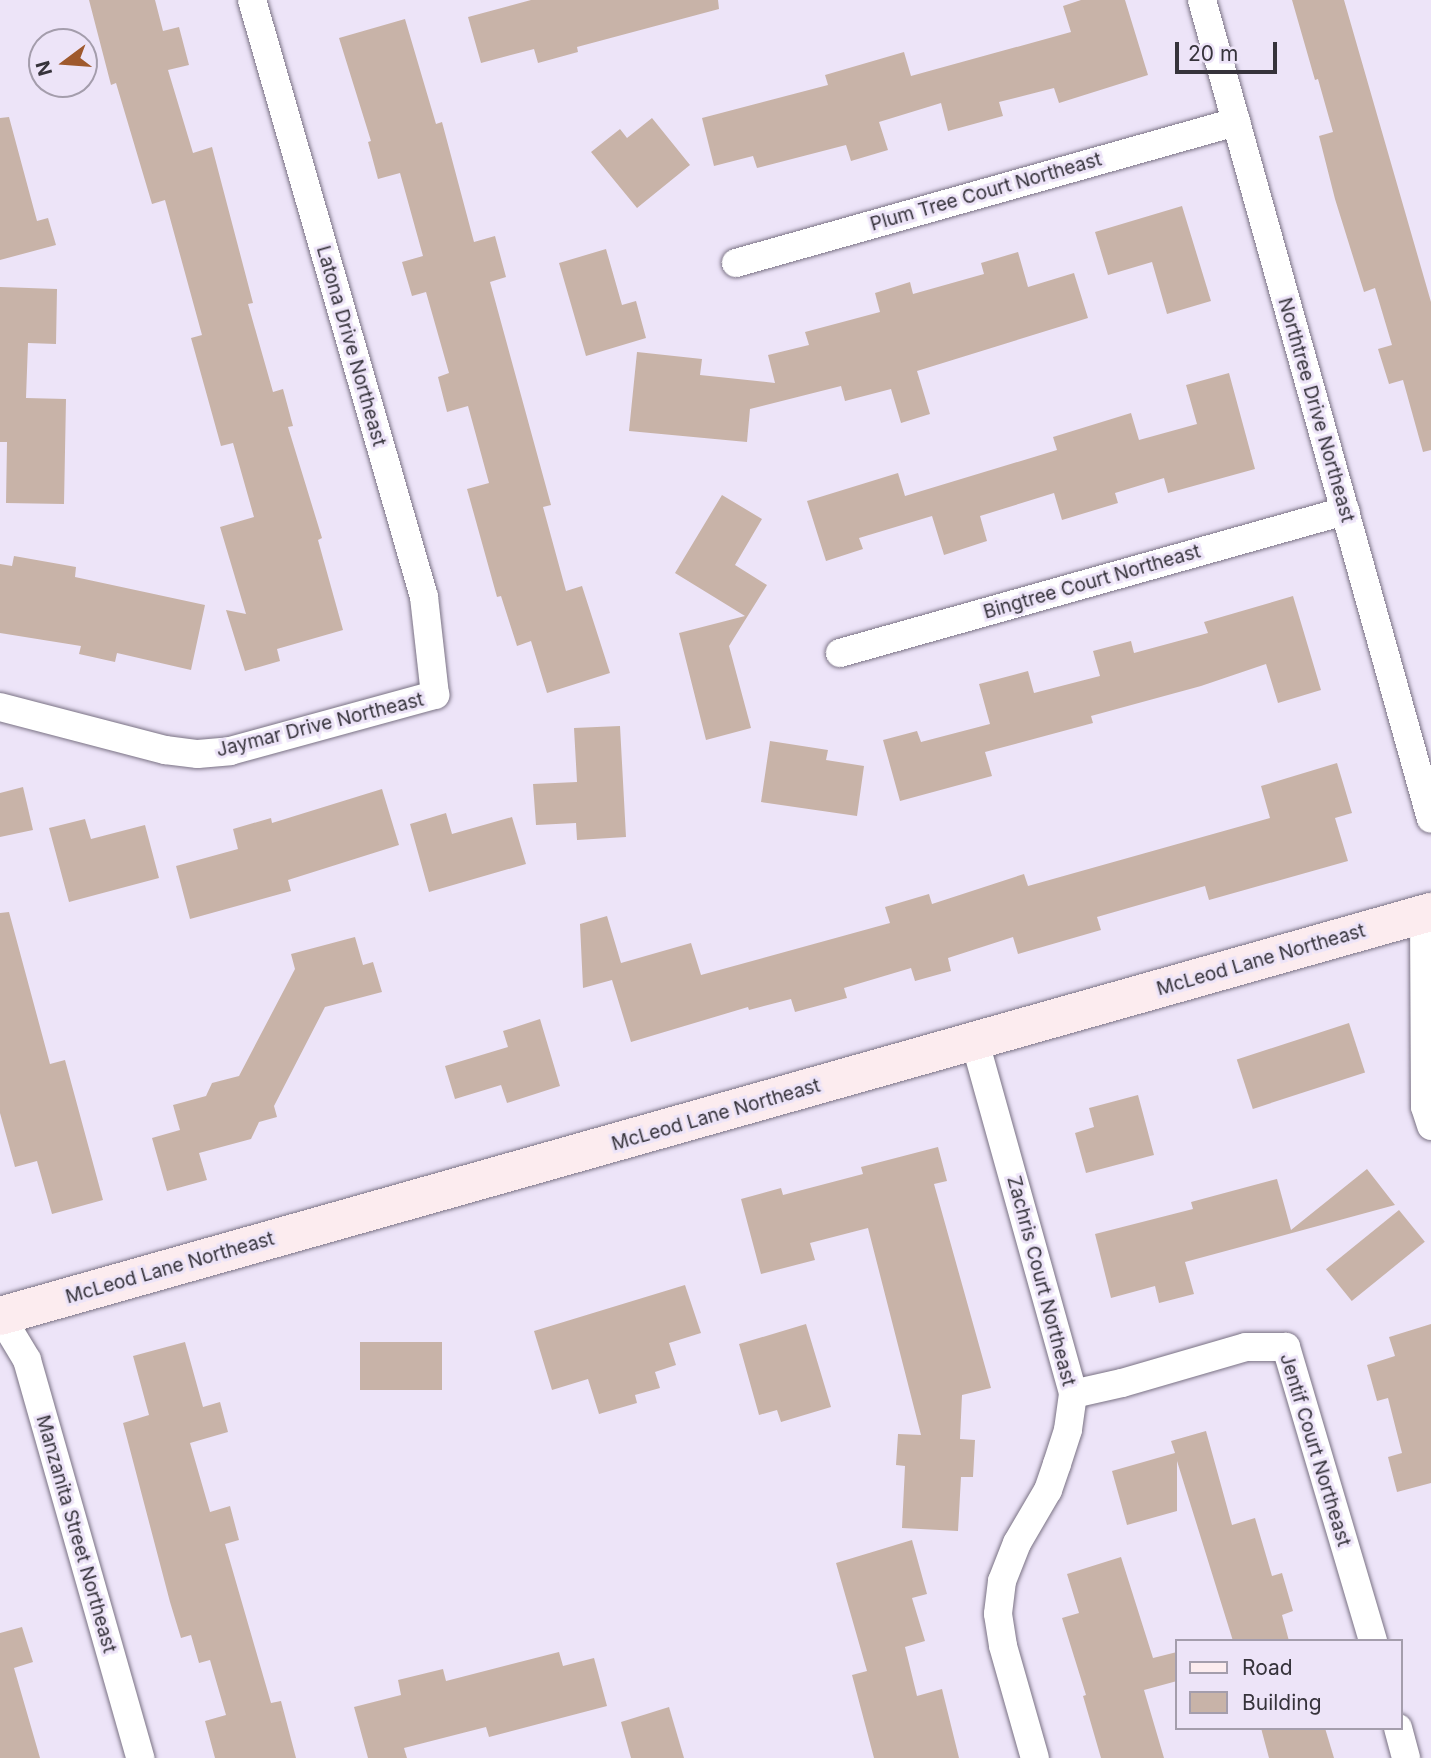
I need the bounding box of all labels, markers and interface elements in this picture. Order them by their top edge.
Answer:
north arrow [28,28,98,98]
scale bar [1179,28,1280,72]
text: 20 m [1188,41,1238,66]
text: N [31,58,57,79]
street label: Plum Tree Court Northeast [868,148,1104,236]
street label: Latona Drive Northeast [311,243,391,449]
street label: Northtree Drive Northeast [1273,295,1359,525]
street label: Bingtree Court Northeast [981,540,1203,624]
street label: Jaymar Drive Northeast [214,688,426,762]
street label: McLeod Lane Northeast [1154,919,1368,1001]
street label: McLeod Lane Northeast [609,1074,823,1156]
street label: Zachris Court Northeast [1002,1174,1080,1388]
street label: McLeod Lane Northeast [63,1227,277,1309]
street label: Jentif Court Northeast [1275,1351,1355,1549]
street label: Manzanita Street Northeast [31,1413,121,1655]
legend [1176,1639,1403,1730]
text: Road [1242,1655,1293,1680]
text: Building [1242,1690,1322,1715]

